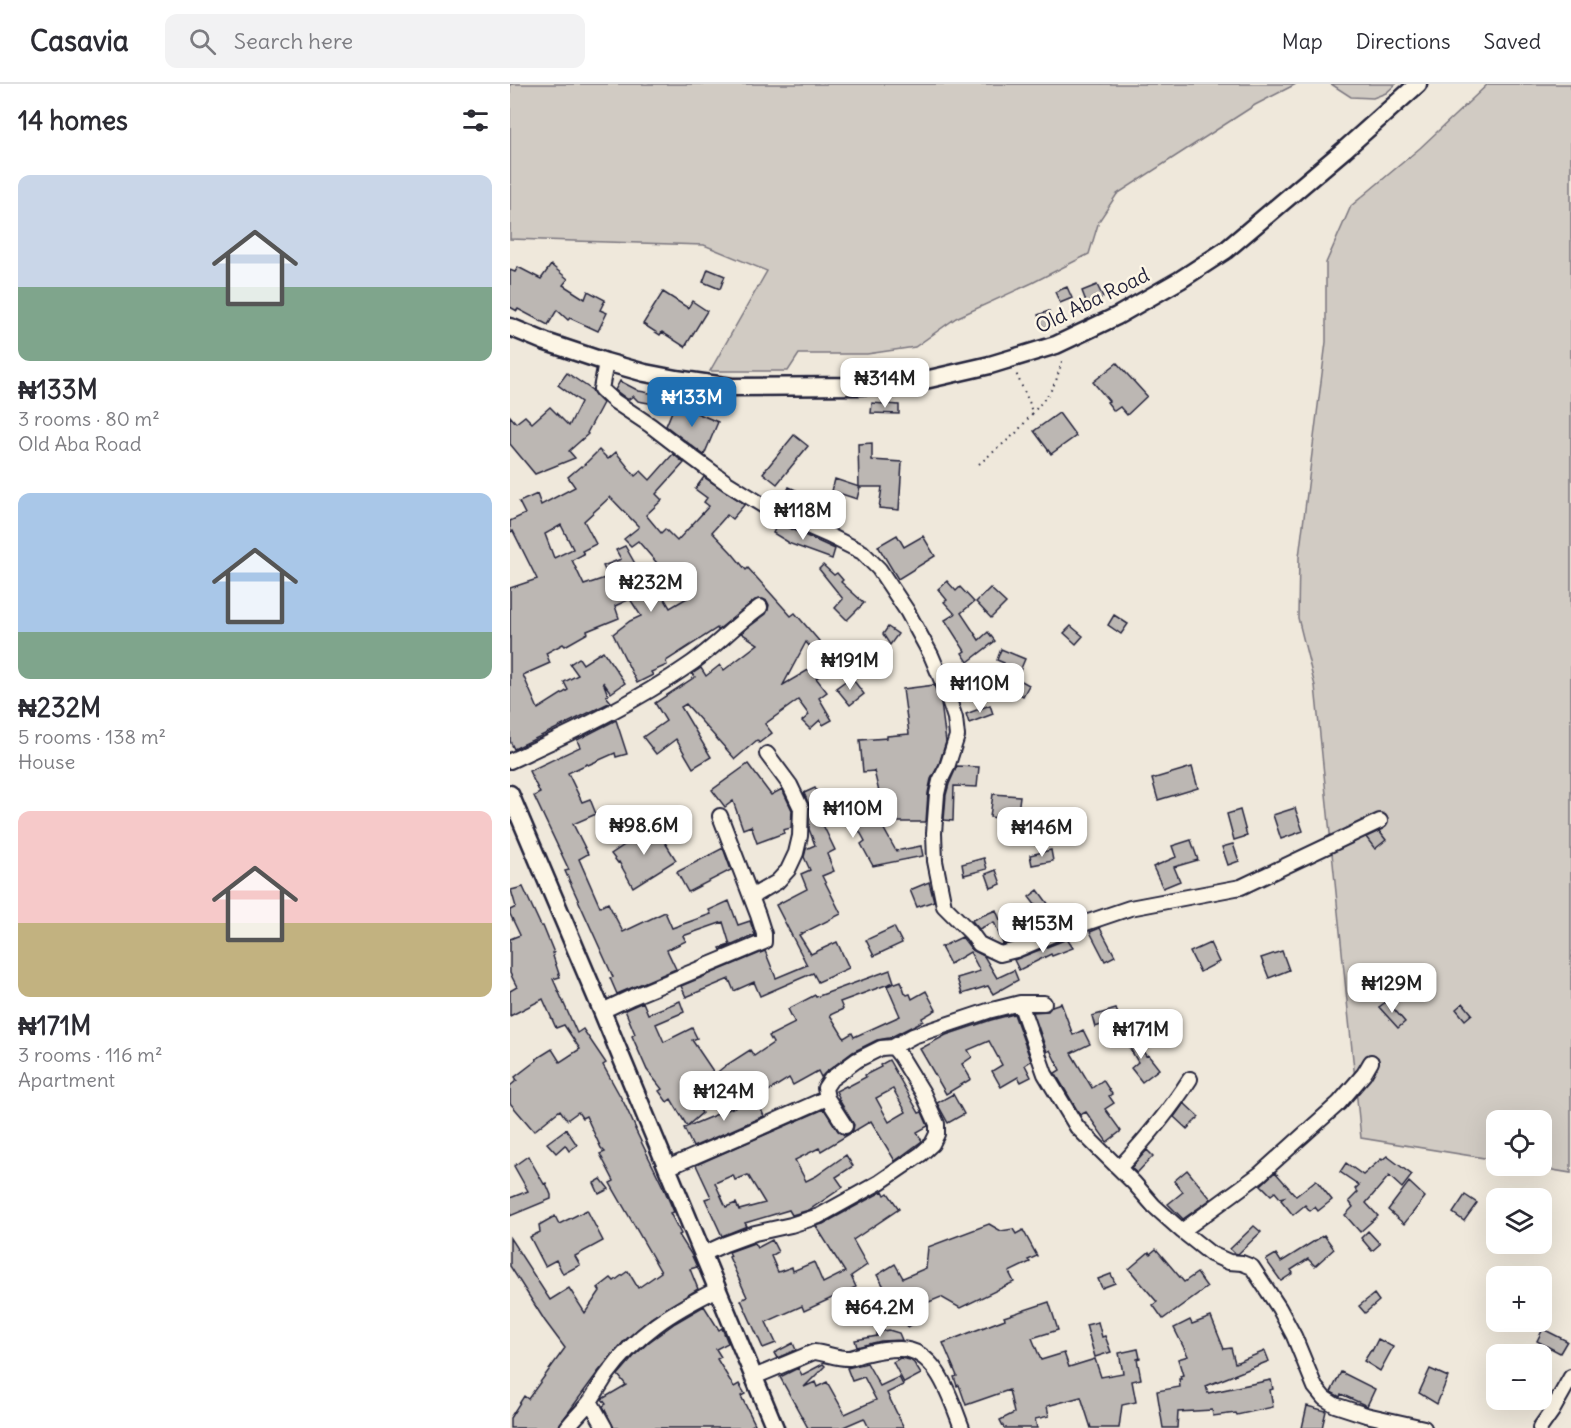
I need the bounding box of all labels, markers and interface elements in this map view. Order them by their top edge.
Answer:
search box [165,14,585,68]
text: Casavia [30,23,129,59]
icon: search [186,25,219,58]
text: Search here [234,27,353,55]
text: Map [1282,28,1323,55]
text: Directions [1356,28,1450,55]
text: Saved [1483,28,1541,55]
text: 14 homes [18,104,128,137]
icon: filters [459,104,492,137]
icon: home [201,214,309,322]
street label: Old Aba Road [1031,262,1153,338]
pin: ₦314M [843,358,927,409]
text: ₦314M [854,365,916,390]
text: ₦133M [18,373,98,406]
pin: ₦133M [650,377,734,428]
text: ₦133M [661,384,723,409]
text: 3 rooms · 80 m² [18,406,160,431]
text: Old Aba Road [18,431,141,456]
pin: ₦118M [761,490,845,541]
text: ₦118M [774,497,832,522]
icon: home [201,532,309,640]
pin: ₦232M [609,562,693,613]
text: ₦232M [619,569,683,594]
pin: ₦191M [808,640,892,691]
text: ₦191M [821,647,879,672]
pin: ₦110M [938,663,1022,714]
text: ₦110M [950,670,1010,695]
text: ₦232M [18,691,101,724]
text: 5 rooms · 138 m² [18,724,166,749]
text: House [18,749,75,774]
pin: ₦110M [811,788,895,839]
text: ₦110M [823,795,883,820]
pin: ₦98.6M [595,805,693,856]
pin: ₦146M [1000,807,1084,858]
text: ₦98.6M [609,812,679,837]
text: ₦146M [1011,814,1073,839]
icon: home [201,850,309,958]
pin: ₦153M [1001,903,1085,954]
text: ₦153M [1012,910,1074,935]
pin: ₦129M [1350,963,1434,1014]
text: ₦129M [1361,970,1423,995]
text: ₦171M [18,1009,91,1042]
pin: ₦171M [1099,1009,1183,1060]
text: ₦171M [1113,1016,1169,1041]
text: 3 rooms · 116 m² [18,1042,162,1067]
text: Apartment [18,1067,115,1092]
pin: ₦124M [682,1071,766,1122]
text: ₦124M [694,1078,754,1103]
map controls [1486,1110,1552,1410]
button: locate [1486,1110,1552,1176]
button: layers [1486,1188,1552,1254]
button: + [1486,1266,1552,1332]
pin: ₦64.2M [831,1287,929,1338]
text: ₦64.2M [846,1294,914,1319]
button: − [1486,1344,1552,1410]

